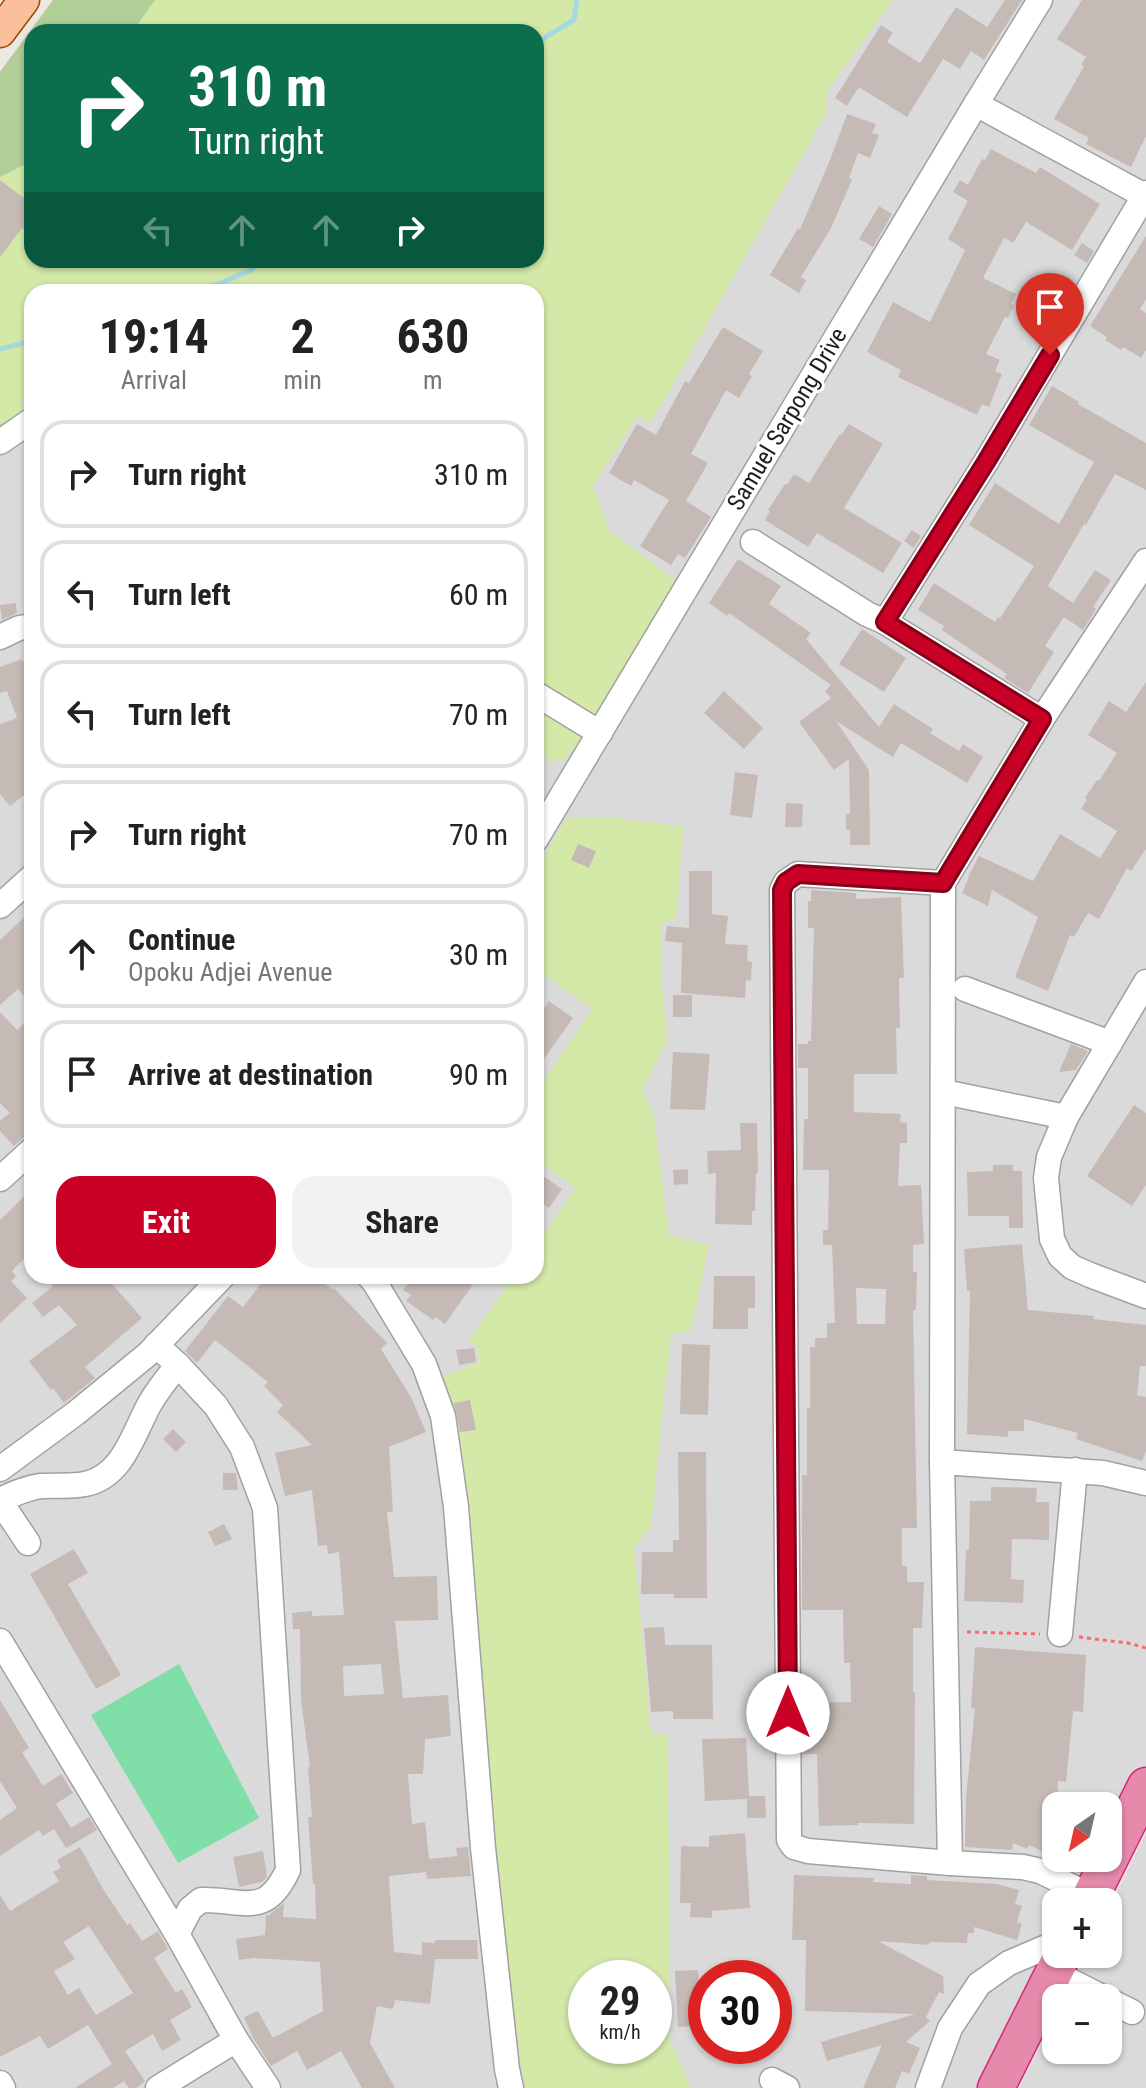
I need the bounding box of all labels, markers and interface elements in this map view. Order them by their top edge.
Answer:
text: 310 m [188,54,327,120]
icon: right [56,56,160,160]
text: Turn right [188,121,324,163]
icon: left [136,208,180,252]
icon: ahead [220,208,264,252]
icon: ahead [304,208,348,252]
icon: right [388,208,432,252]
pin [1016,273,1084,355]
icon: arrive [1028,285,1072,329]
text: 19:14 [99,308,209,365]
text: 2 [291,308,315,365]
text: 630 [396,308,469,365]
street label: Samuel Sarpong Drive [721,323,853,515]
text: Arrival [121,365,187,395]
text: min [284,365,322,395]
text: m [423,365,443,395]
icon: right [60,452,104,496]
text: Turn right [128,457,246,492]
text: 310 m [434,457,508,492]
icon: left [60,572,104,616]
text: Turn left [128,577,231,612]
text: 60 m [449,577,508,612]
icon: left [60,692,104,736]
text: Turn left [128,697,231,732]
text: 70 m [449,697,508,732]
icon: right [60,812,104,856]
text: Turn right [128,817,246,852]
text: 70 m [449,817,508,852]
text: Continue [128,922,235,957]
icon: ahead [60,932,104,976]
text: 30 m [449,937,508,972]
text: Opoku Adjei Avenue [128,957,332,987]
icon: arrive [60,1052,104,1096]
text: Arrive at destination [128,1057,373,1092]
text: 90 m [449,1057,508,1092]
button: Exit [56,1176,276,1268]
button: Share [292,1176,512,1268]
position arrow [746,1671,830,1755]
north arrow [1042,1792,1122,1872]
map controls [1042,1792,1122,2064]
button: + [1042,1888,1122,1968]
speed limit sign: 30 [688,1960,792,2064]
text: 29 [600,1978,640,2025]
button: − [1042,1984,1122,2064]
text: km/h [599,2020,641,2044]

